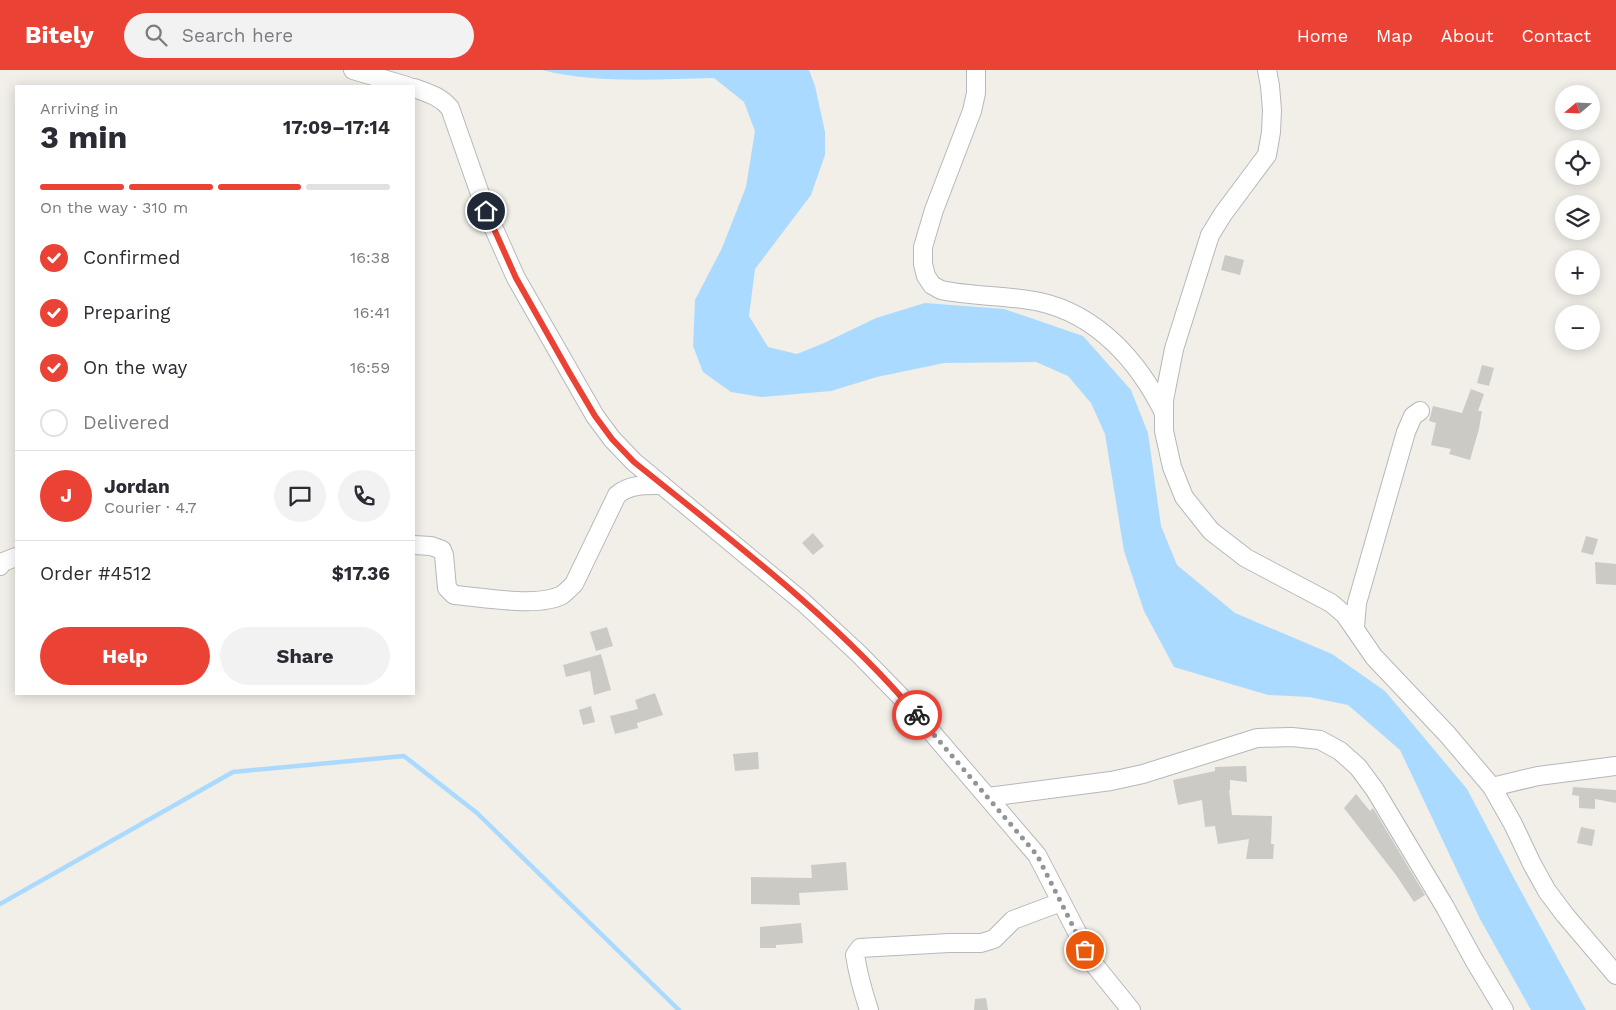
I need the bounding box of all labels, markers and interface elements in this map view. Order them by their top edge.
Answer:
search box [124,13,474,58]
text: Bitely [25,21,94,49]
icon: search [142,21,170,49]
text: Search here [182,24,293,47]
text: Home [1297,25,1348,46]
text: Map [1376,25,1413,46]
text: About [1441,25,1493,46]
text: Contact [1521,25,1591,46]
north arrow [1555,85,1600,130]
map controls [1555,85,1600,350]
text: Arriving in [40,99,118,118]
text: 17:09–17:14 [283,116,390,139]
text: 3 min [40,118,127,156]
button: locate [1555,140,1600,185]
pin [465,190,507,232]
button: layers [1555,195,1600,240]
icon: home [472,197,500,225]
text: On the way · 310 m [40,198,188,217]
icon: check [40,244,68,272]
text: Confirmed [83,246,180,269]
text: 16:38 [350,248,390,267]
button: + [1555,250,1600,295]
icon: check [40,299,68,327]
text: Preparing [83,301,170,324]
text: 16:41 [354,303,390,322]
button: − [1555,305,1600,350]
icon: check [40,354,68,382]
text: On the way [83,356,187,379]
text: 16:59 [350,358,390,377]
text: Delivered [83,411,170,434]
button: chat [274,470,326,522]
button: phone [338,470,390,522]
text: Jordan [104,475,170,498]
text: J [60,484,72,507]
text: Courier · 4.7 [104,498,197,517]
text: Order #4512 [40,562,152,585]
text: $17.36 [332,562,390,585]
button: Help [40,627,210,685]
button: Share [220,627,390,685]
courier [892,690,942,740]
icon: bike [903,701,931,729]
pin [1064,929,1106,971]
icon: bag [1071,936,1099,964]

